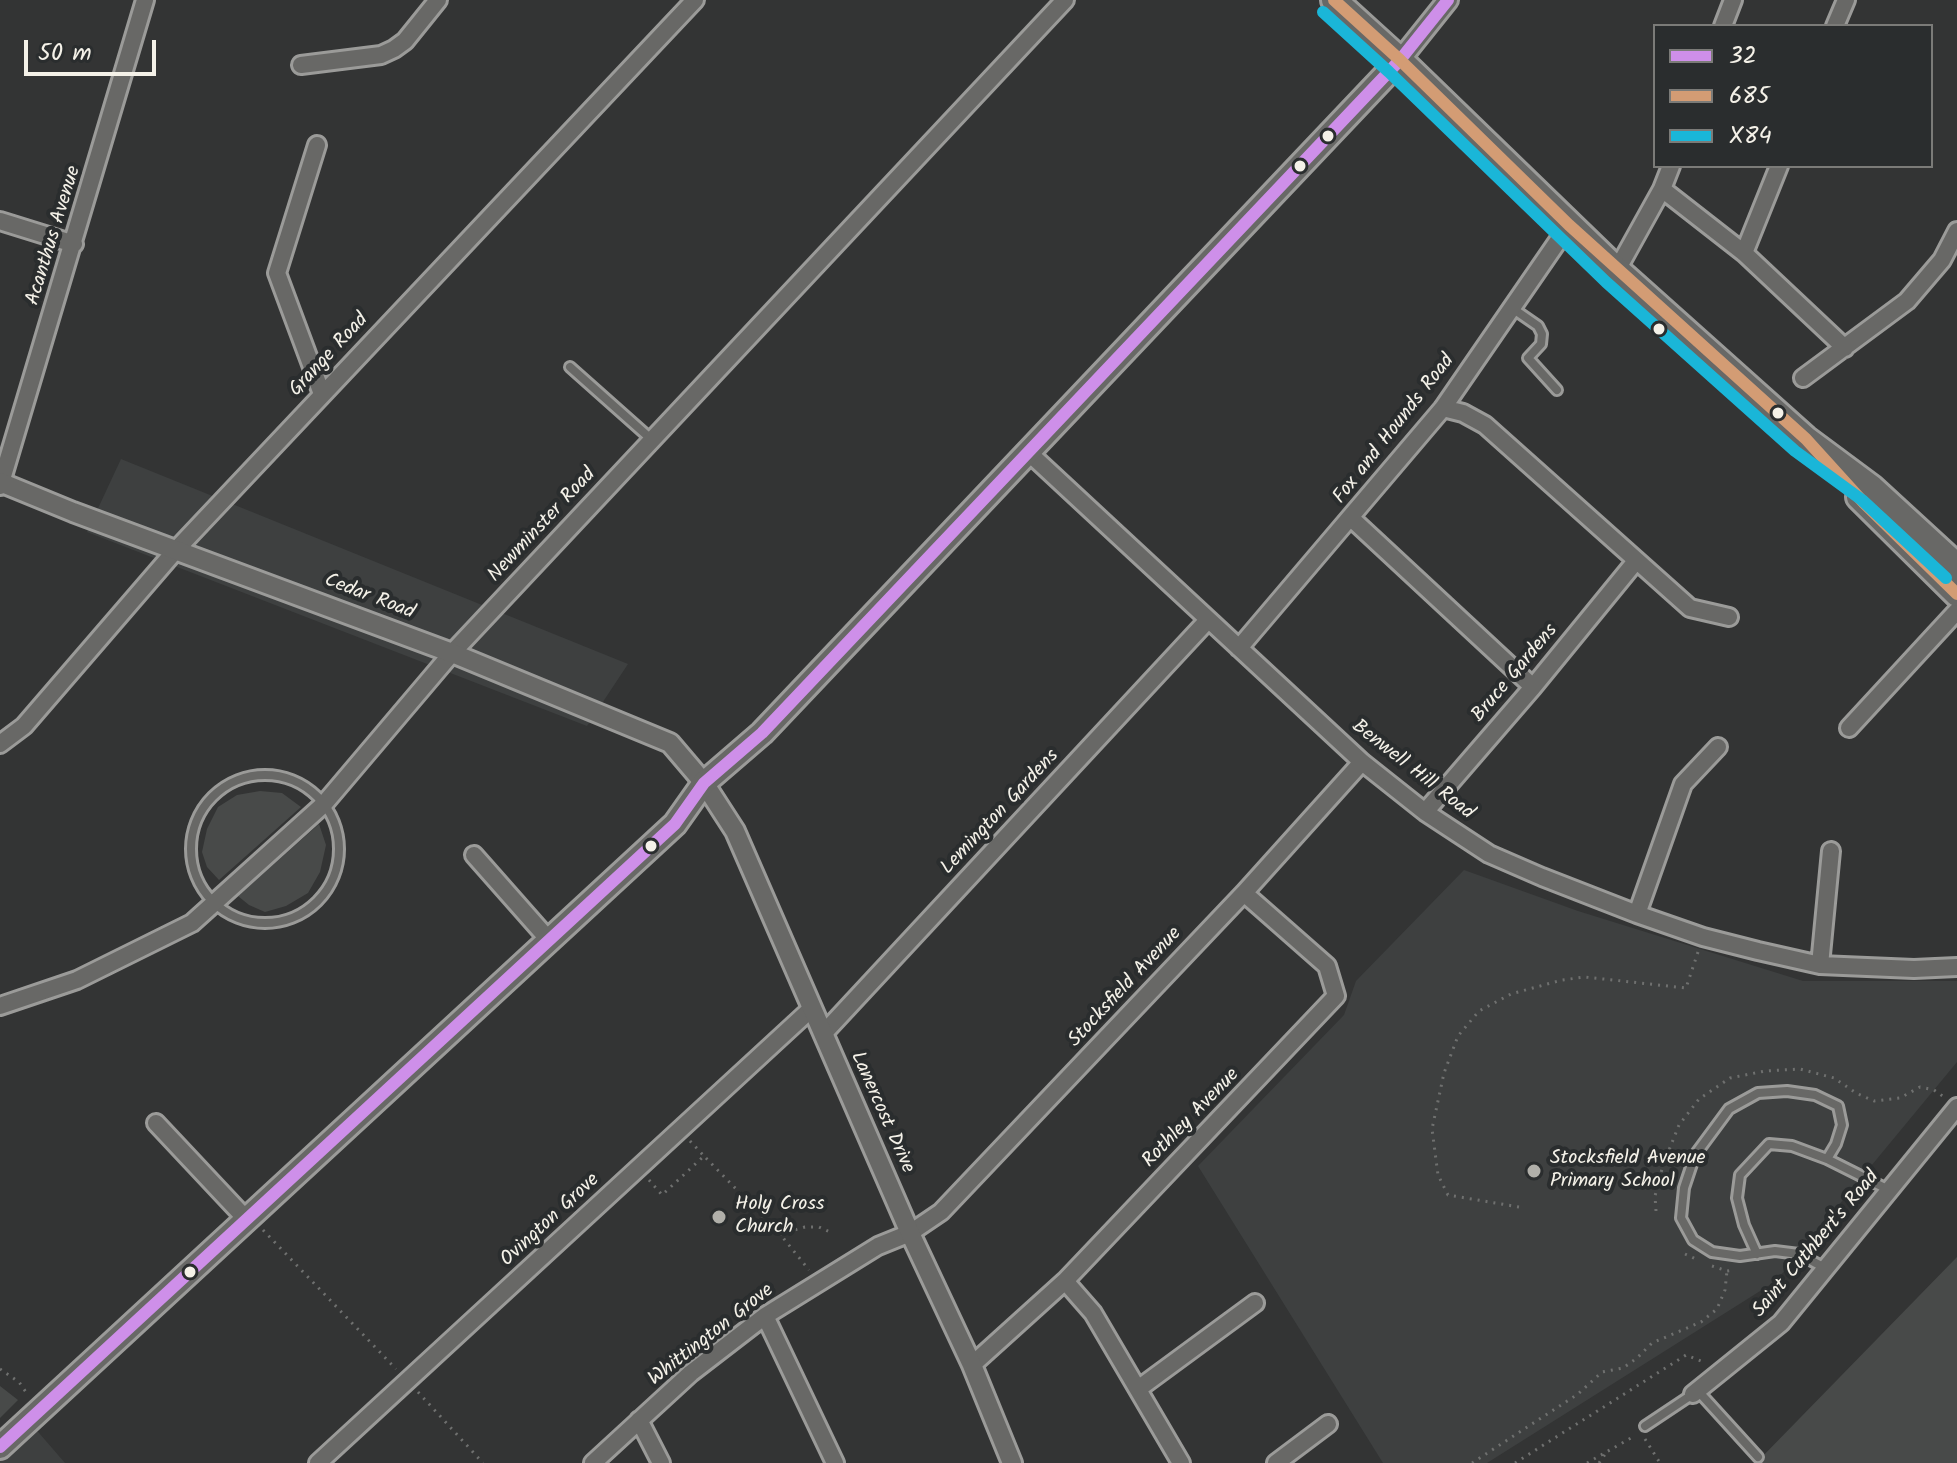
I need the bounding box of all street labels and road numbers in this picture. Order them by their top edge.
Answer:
street label: Acanthus Avenue [22,163,88,309]
street label: Grange Road [285,309,375,403]
street label: Fox and Hounds Road [1329,350,1461,510]
street label: Newminster Road [484,464,602,588]
street label: Cedar Road [320,570,418,626]
street label: Bruce Gardens [1468,620,1564,728]
street label: Benwell Hill Road [1346,716,1478,826]
street label: Lemington Gardens [937,745,1065,881]
street label: Stocksfield Avenue [1064,923,1188,1053]
street label: Lanercost Drive [843,1048,919,1178]
street label: Rothley Avenue [1138,1064,1246,1174]
street label: Saint Cuthbert's Road [1748,1167,1886,1323]
street label: Ovington Grove [497,1169,605,1273]
street label: Whittington Grove [645,1280,779,1392]

